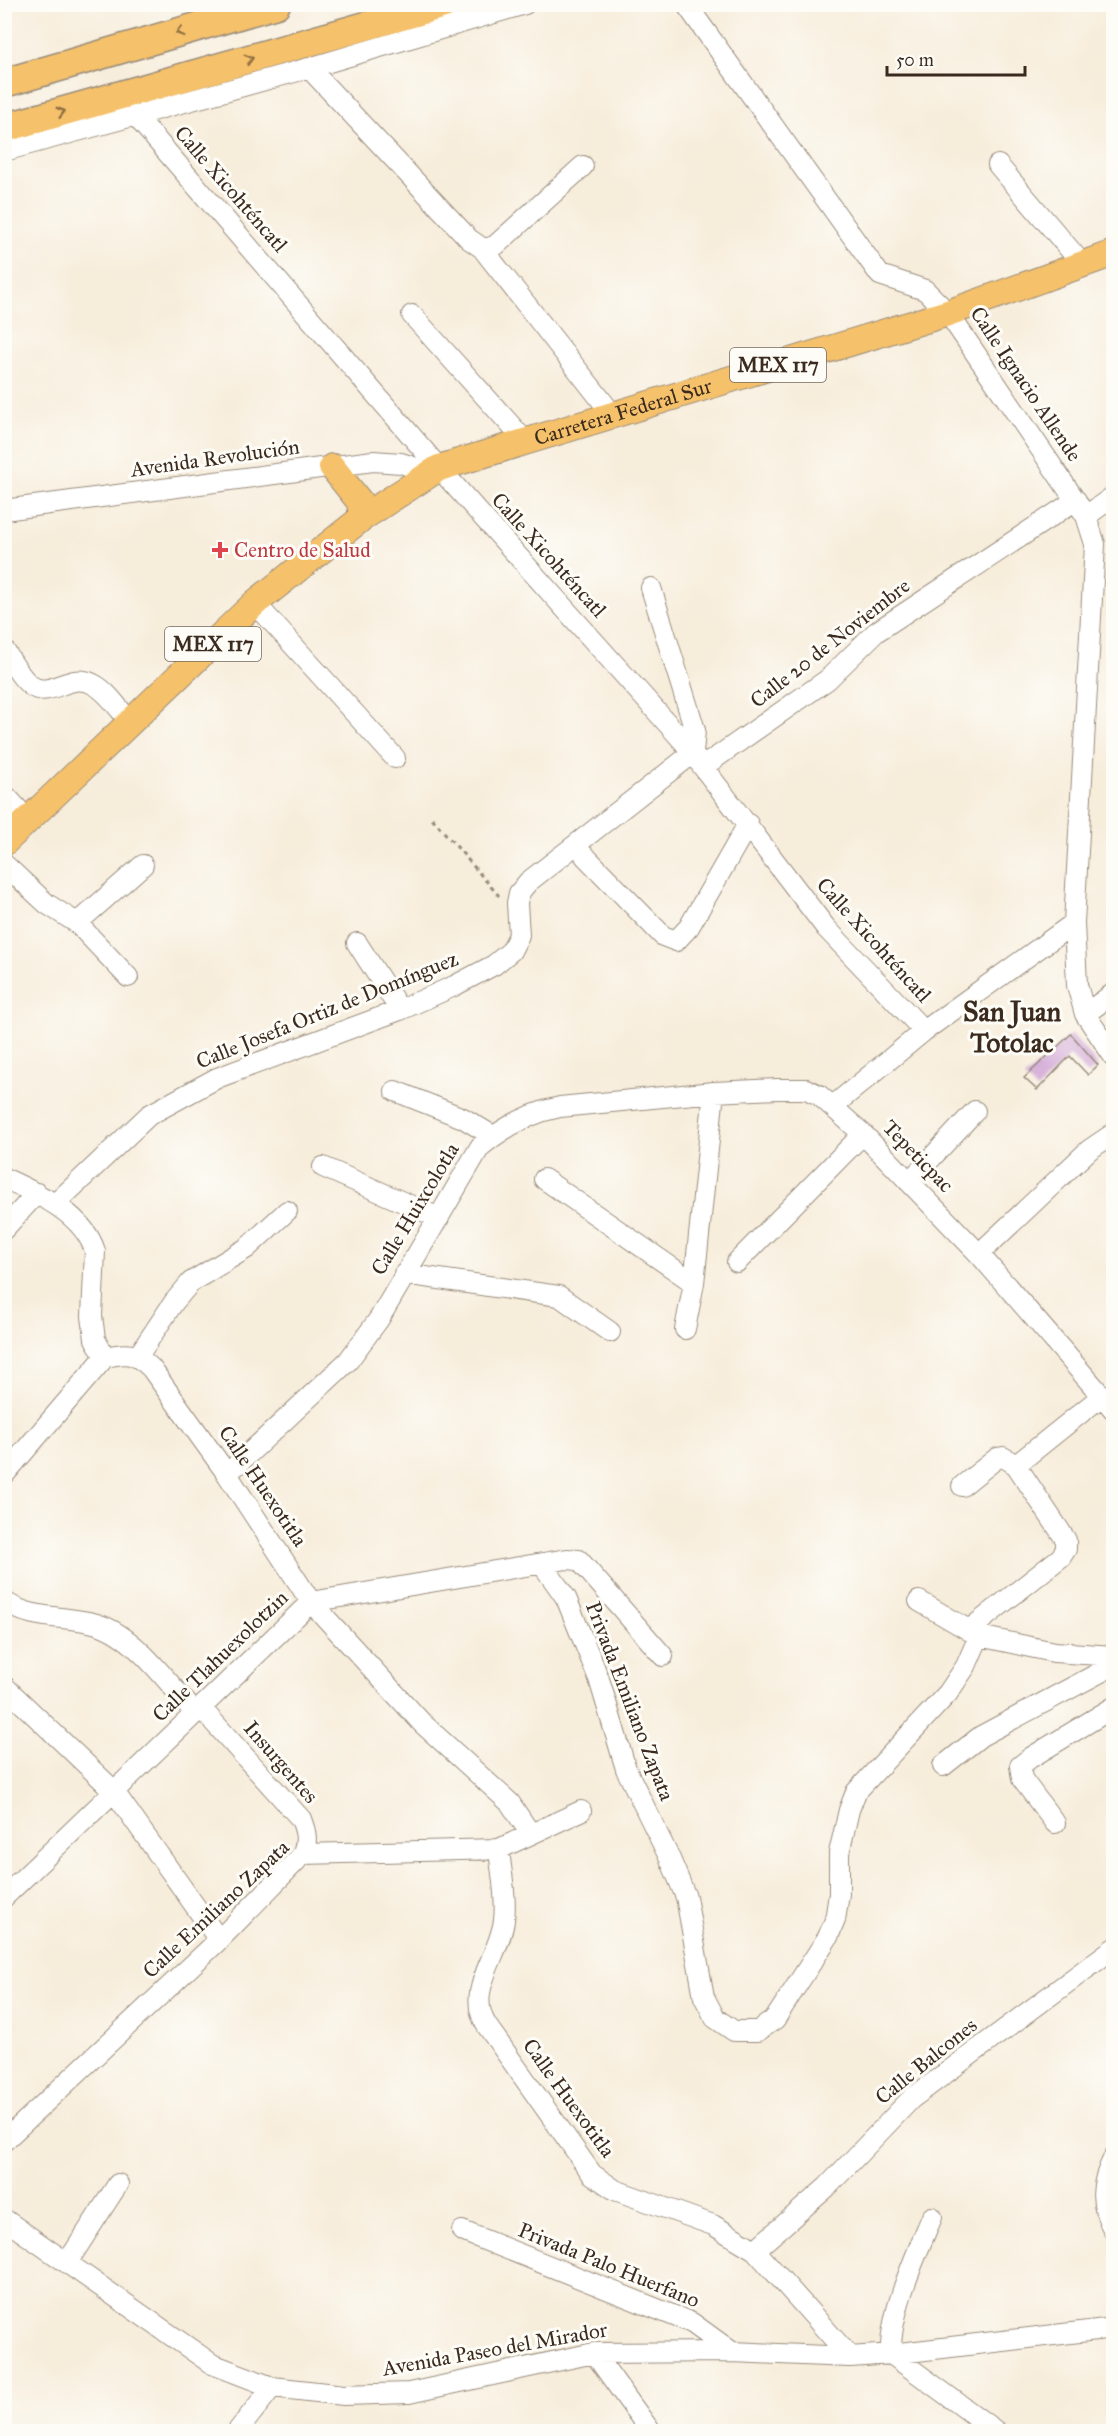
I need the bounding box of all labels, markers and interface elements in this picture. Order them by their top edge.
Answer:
one-way arrow [175,25,185,38]
scale bar [887,39,1025,77]
text: 50 m [896,49,934,71]
one-way arrow [243,54,253,67]
one-way arrow [55,107,66,119]
street label: Calle Xicohténcatl [169,120,293,258]
street label: Calle Ignacio Allende [965,302,1088,467]
road number: MEX 117 [730,348,826,382]
street label: Carretera Federal Sur [531,373,715,451]
street label: Avenida Revolución [128,433,301,483]
street label: Calle Xicohténcatl [486,487,612,623]
place label: Centro de Salud [234,537,371,563]
marker: Centro de Salud [211,541,229,559]
street label: Calle 20 de Noviembre [745,572,915,713]
road number: MEX 117 [165,627,261,661]
street label: Calle Xicohténcatl [811,872,937,1008]
street label: Calle Josefa Ortiz de Domínguez [192,945,462,1075]
district label: San Juan Totolac [963,995,1061,1059]
street label: Tepeticpac [877,1114,959,1198]
street label: Calle Huixcolotla [365,1138,465,1280]
street label: Calle Huexotitla [213,1420,313,1552]
street label: Calle Tlahuexolotzin [147,1585,293,1727]
street label: Privada Emiliano Zapata [580,1598,680,1804]
street label: Insurgentes [238,1715,324,1809]
street label: Calle Emiliano Zapata [137,1834,295,1984]
street label: Calle Balcones [870,2012,982,2110]
street label: Calle Huexotitla [517,2034,621,2163]
street label: Privada Palo Huerfano [515,2217,704,2313]
street label: Avenida Paseo del Mirador [380,2316,610,2382]

